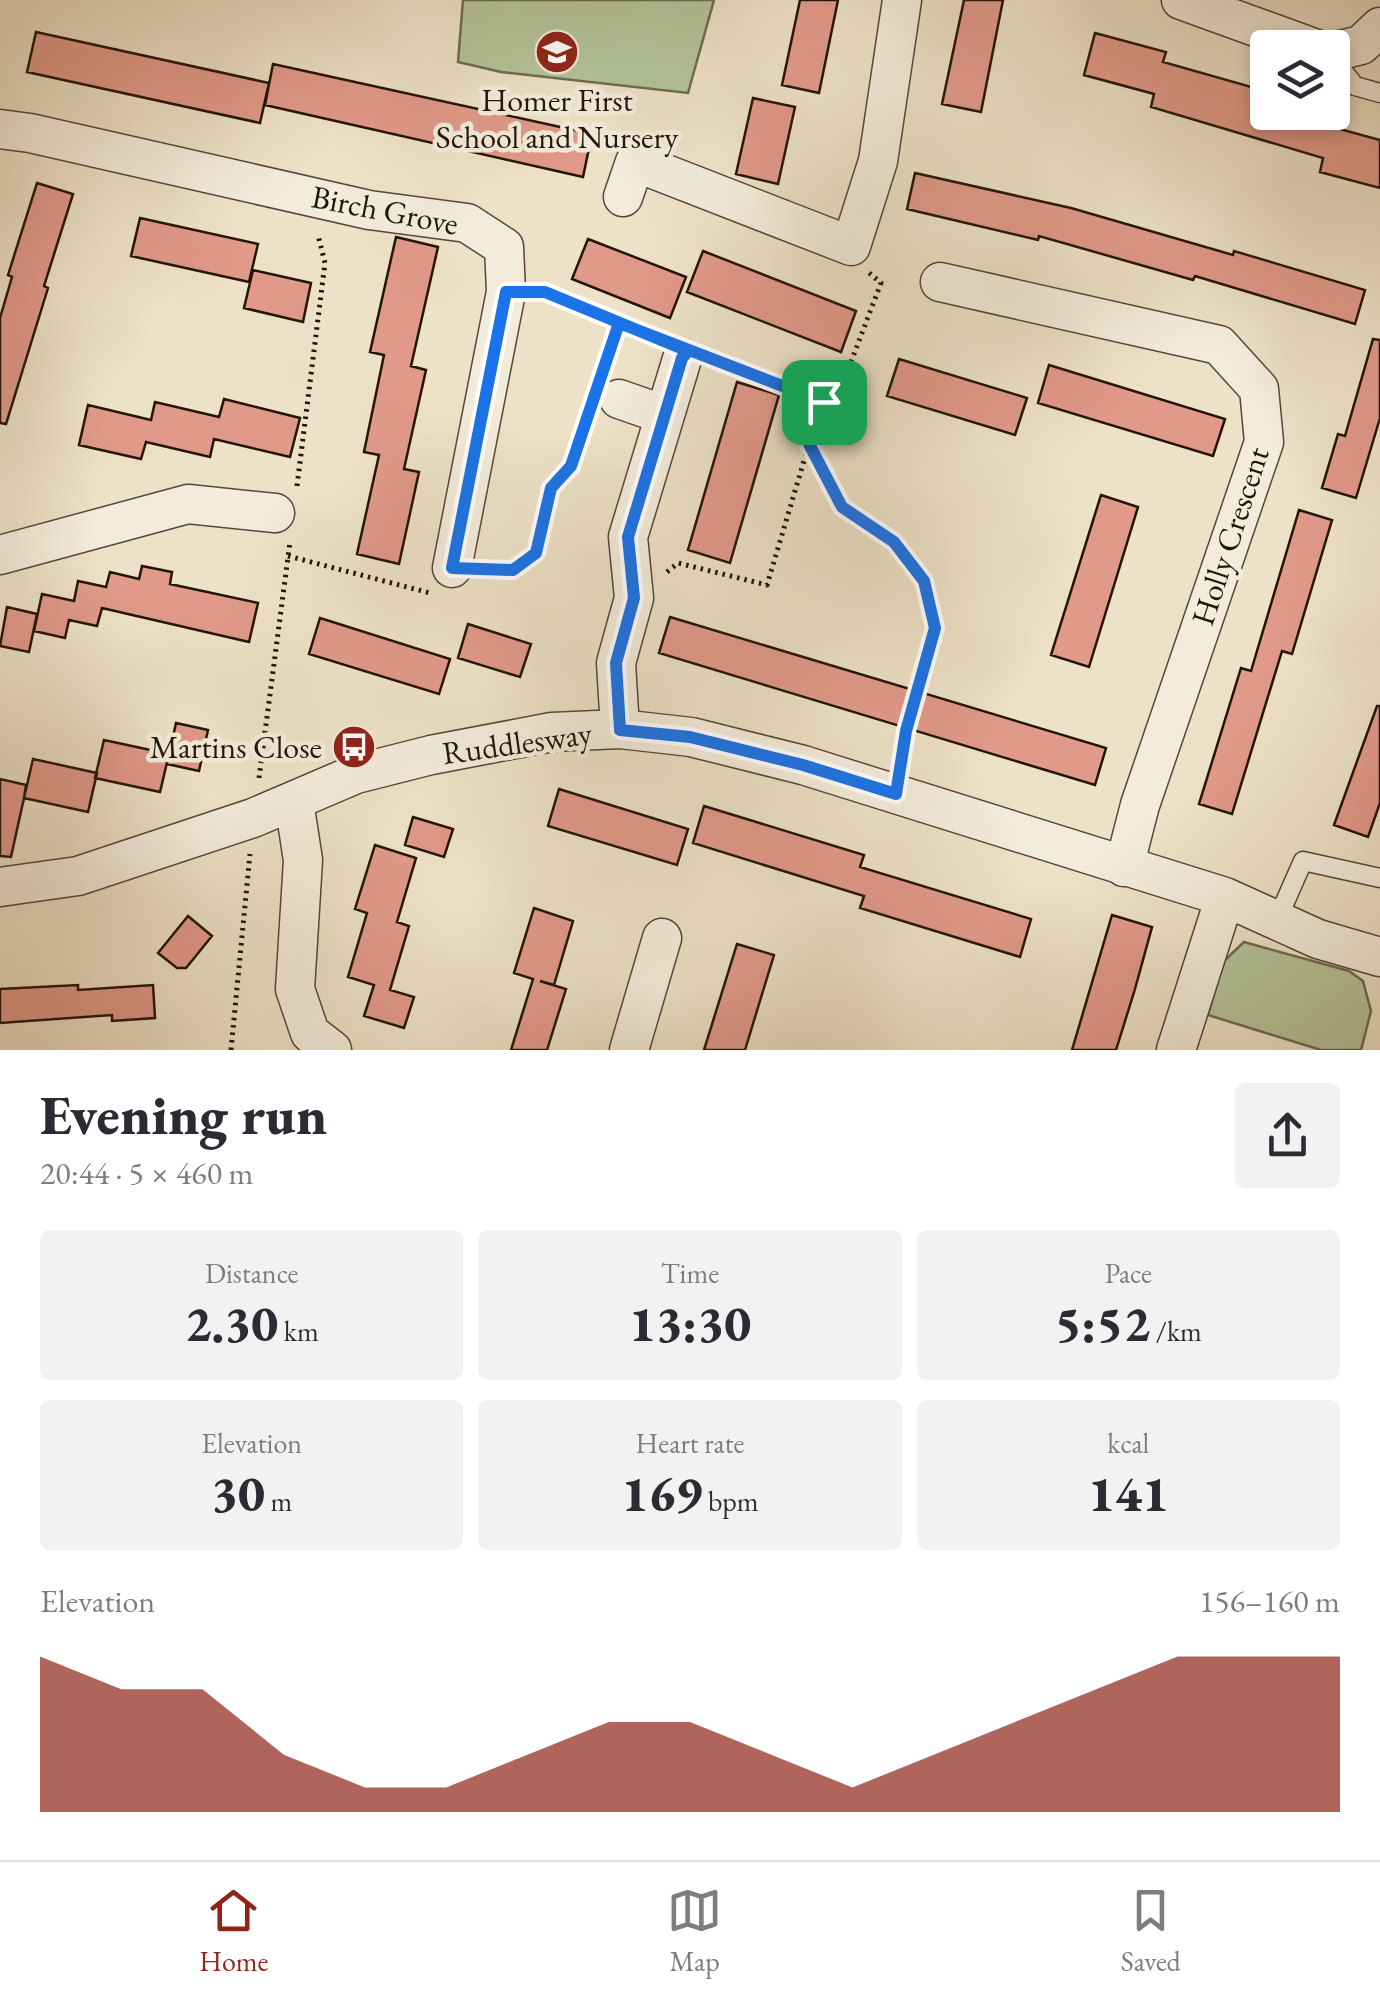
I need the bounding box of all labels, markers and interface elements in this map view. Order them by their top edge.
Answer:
school or university icon: Homer First School and Nursery [534,29,580,75]
map controls [1250,30,1350,130]
button: layers [1250,30,1350,130]
place label: Homer First School and Nursery [436,79,679,158]
street label: Birch Grove [308,175,462,245]
pin [782,360,867,445]
icon: arrive [797,375,852,430]
street label: Holly Crescent [1181,441,1279,631]
street label: Ruddlesway [440,712,595,774]
bus stop icon: Martins Close [331,724,377,770]
place label: Martins Close [150,726,322,768]
text: Evening run [40,1079,327,1150]
button: share [1235,1083,1340,1188]
text: 20:44 · 5 × 460 m [40,1152,253,1194]
text: Distance [205,1255,298,1291]
text: Time [661,1255,719,1291]
text: Pace [1105,1255,1152,1291]
text: 2.30 [185,1291,278,1356]
text: 13:30 [629,1291,751,1356]
text: 5:52 [1055,1291,1150,1356]
text: km [278,1313,319,1349]
text: /km [1150,1313,1202,1349]
text: Elevation [201,1425,302,1461]
text: Heart rate [636,1425,744,1461]
text: kcal [1107,1425,1149,1461]
text: 30 [211,1461,265,1526]
text: 169 [621,1461,702,1526]
text: 141 [1088,1461,1169,1526]
text: m [265,1483,292,1519]
text: bpm [702,1483,759,1519]
text: Elevation [40,1580,155,1622]
text: 156–160 m [1199,1580,1340,1622]
tab: Home [199,1883,269,1979]
tab: Map [667,1883,722,1979]
tab: Saved [1121,1883,1181,1979]

